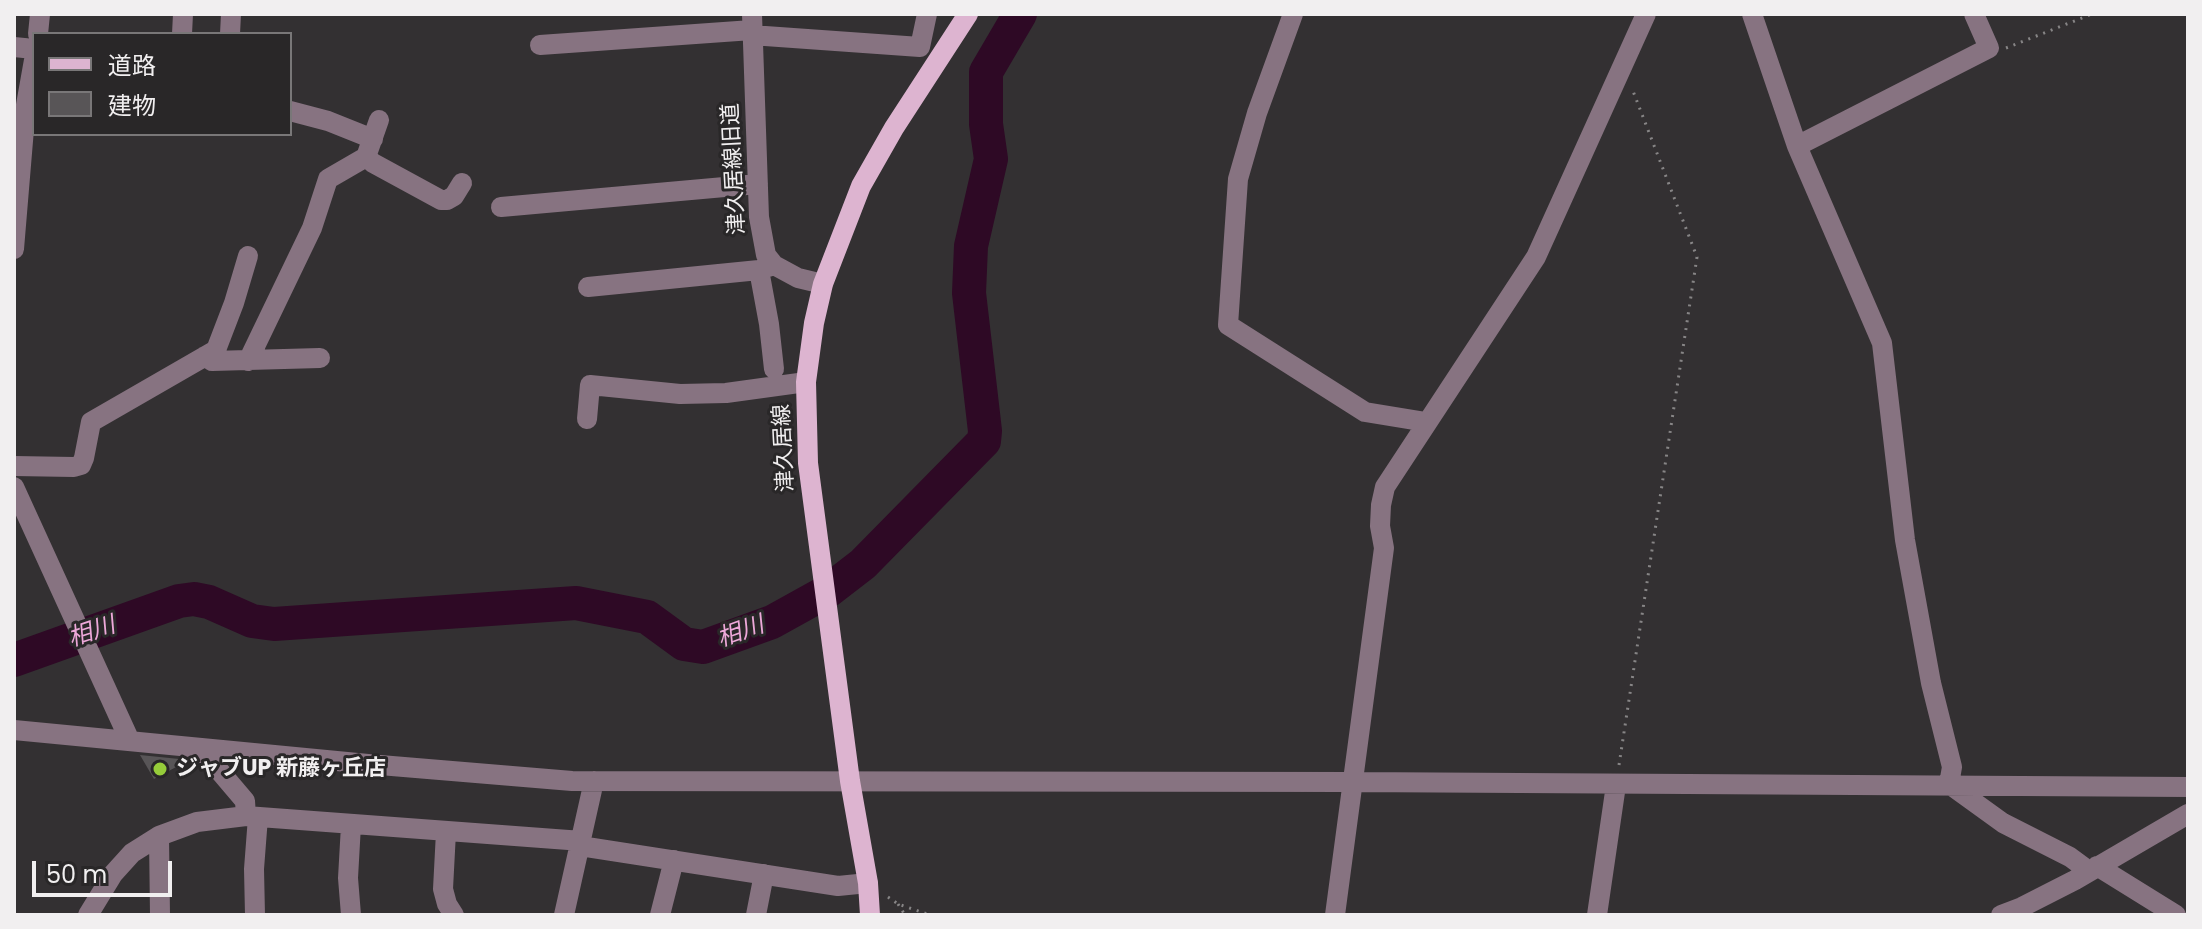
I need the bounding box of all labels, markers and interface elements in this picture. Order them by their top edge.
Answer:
legend [32,32,292,136]
text: 道路 [108,49,156,82]
text: 建物 [108,89,156,122]
street label: 津久居線旧道 [718,102,752,236]
street label: 津久居線 [770,403,800,493]
water label: 相川 [714,611,768,655]
water label: 相川 [65,612,119,654]
place label: ジャブUP 新藤ヶ丘店 [176,756,386,782]
marker: ジャブUP 新藤ヶ丘店 [151,760,169,778]
scale bar [36,845,176,895]
text: 50 m [46,858,107,891]

